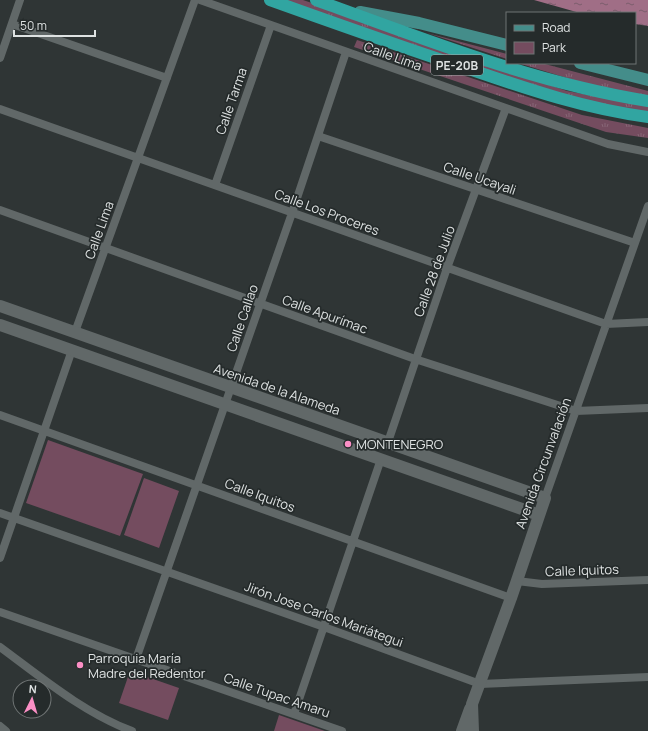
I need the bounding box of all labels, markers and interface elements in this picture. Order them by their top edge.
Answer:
scale bar [14,12,95,38]
legend [506,12,636,64]
text: 50 m [20,17,47,34]
text: Road [542,19,570,36]
street label: Calle Lima [361,37,425,75]
text: Park [542,39,567,56]
road number: PE-20B [431,55,483,75]
street label: Calle Tarma [211,65,251,137]
street label: Calle Ucayali [441,157,519,199]
street label: Calle Los Proceres [272,185,382,239]
street label: Calle Lima [80,198,118,262]
street label: Calle 28 de Julio [409,223,459,319]
street label: Calle Callao [222,282,262,354]
street label: Calle Apurímac [280,290,370,338]
street label: Avenida de la Alameda [211,359,343,419]
street label: Avenida Circunvalación [511,395,575,531]
place label: MONTENEGRO [356,435,444,453]
marker: MONTENEGRO [343,439,353,449]
street label: Calle Iquitos [222,474,298,516]
street label: Calle Iquitos [545,560,619,580]
street label: Jirón Jose Carlos Mariátegui [242,577,406,651]
place label: Parroquia María Madre del Redentor [88,649,206,682]
marker: Parroquia María Madre del Redentor [75,660,85,670]
street label: Calle Tupac Amaru [221,668,333,722]
north arrow [12,679,52,719]
text: N [28,681,38,696]

